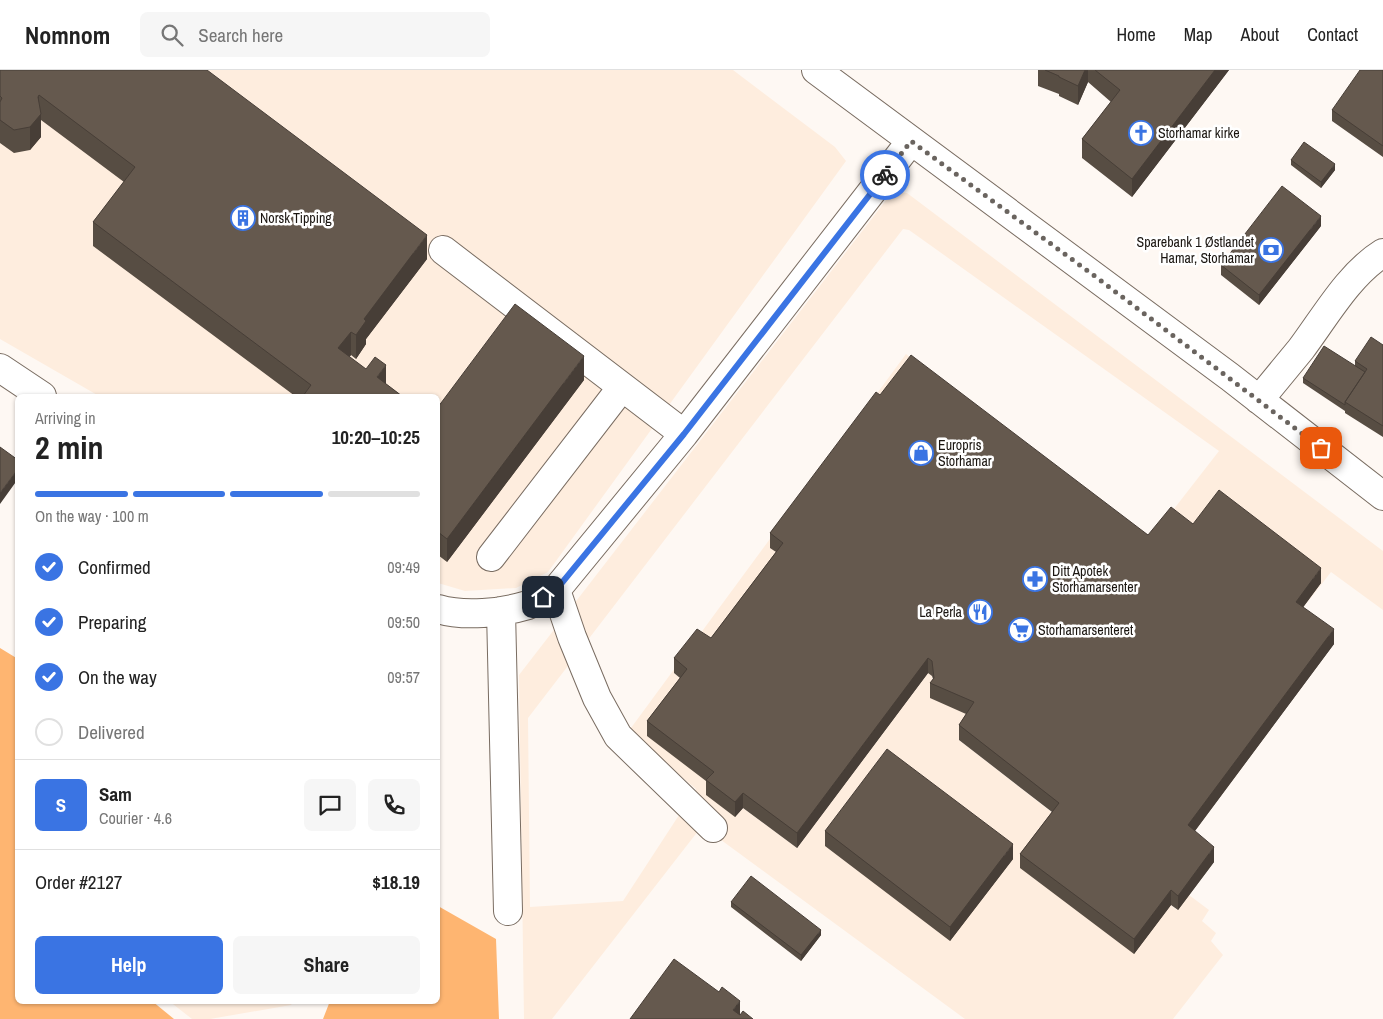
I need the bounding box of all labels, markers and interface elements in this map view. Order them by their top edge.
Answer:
search box [140,12,490,57]
text: Nomnom [25,19,110,51]
icon: search [158,21,186,49]
text: Search here [198,22,283,48]
text: Home [1116,22,1156,47]
text: Map [1184,22,1213,47]
text: About [1241,22,1279,47]
text: Contact [1307,22,1358,47]
church icon: Storhamar kirke [1128,120,1154,146]
place label: Storhamar kirke [1158,124,1240,142]
courier [860,150,910,200]
icon: bike [871,161,899,189]
building icon: Norsk Tipping [230,205,256,231]
place label: Norsk Tipping [260,209,332,227]
place label: Sparebank 1 Østlandet Hamar, Storhamar [1137,233,1254,267]
bank icon: Sparebank 1 Østlandet Hamar, Storhamar [1258,237,1284,263]
text: Arriving in [35,407,96,429]
text: 10:20–10:25 [332,424,420,450]
text: 2 min [35,426,104,469]
pin [1300,427,1342,469]
icon: bag [1307,434,1335,462]
place label: Europris Storhamar [938,436,992,470]
shop icon: Europris Storhamar [908,440,934,466]
text: On the way · 100 m [35,505,149,527]
icon: check [35,553,63,581]
text: Confirmed [78,554,151,580]
text: 09:49 [387,556,420,578]
place label: Ditt Apotek Storhamarsenter [1052,562,1138,596]
pharmacy icon: Ditt Apotek Storhamarsenter [1022,566,1048,592]
pin [522,576,564,618]
icon: home [529,583,557,611]
restaurant icon: La Perla [967,599,993,625]
place label: La Perla [919,603,963,621]
icon: check [35,608,63,636]
text: Preparing [78,609,146,635]
text: 09:50 [387,611,420,633]
supermarket icon: Storhamarsenteret [1008,617,1034,643]
place label: Storhamarsenteret [1038,621,1133,639]
icon: check [35,663,63,691]
text: On the way [78,664,157,690]
text: 09:57 [387,666,420,688]
text: Delivered [78,719,145,745]
button: chat [304,779,356,831]
button: phone [368,779,420,831]
text: Sam [99,781,132,807]
text: S [56,792,66,818]
text: Courier · 4.6 [99,807,172,829]
text: Order #2127 [35,869,122,895]
text: $18.19 [372,869,420,895]
button: Help [35,936,223,994]
button: Share [233,936,420,994]

